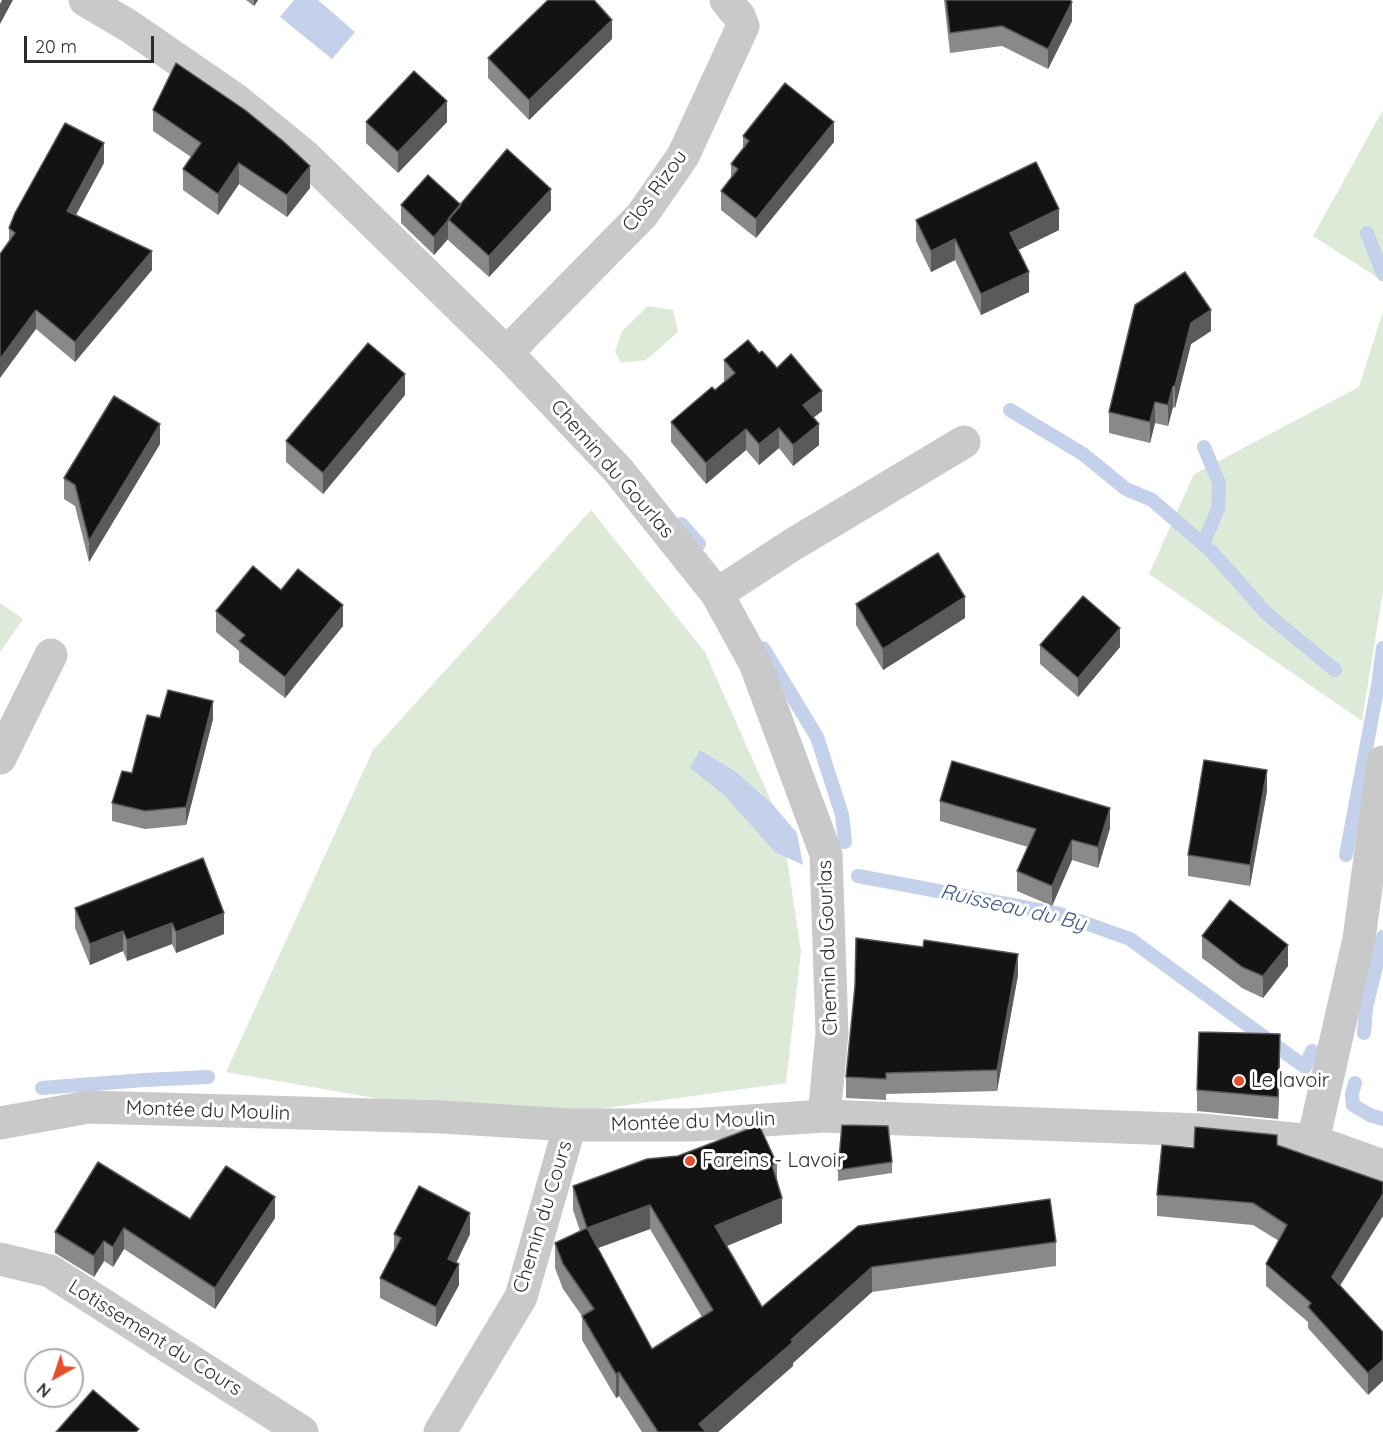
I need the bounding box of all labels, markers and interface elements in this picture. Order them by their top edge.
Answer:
scale bar [27,24,158,62]
text: 20 m [35,35,77,58]
street label: Clos Rizou [617,146,693,236]
street label: Chemin du Gourlas [545,395,679,543]
street label: Chemin du Gourlas [813,860,843,1036]
water label: Ruisseau du By [938,879,1088,937]
place label: Le lavoir [1251,1069,1329,1093]
marker: Le lavoir [1232,1074,1246,1088]
street label: Montée du Moulin [125,1096,291,1126]
street label: Montée du Moulin [610,1107,776,1137]
street label: Chemin du Cours [508,1138,578,1296]
place label: Fareins - Lavoir [702,1149,845,1173]
marker: Fareins - Lavoir [683,1154,697,1168]
street label: Lotissement du Cours [64,1275,246,1401]
north arrow [24,1348,84,1408]
text: N [33,1379,55,1402]

